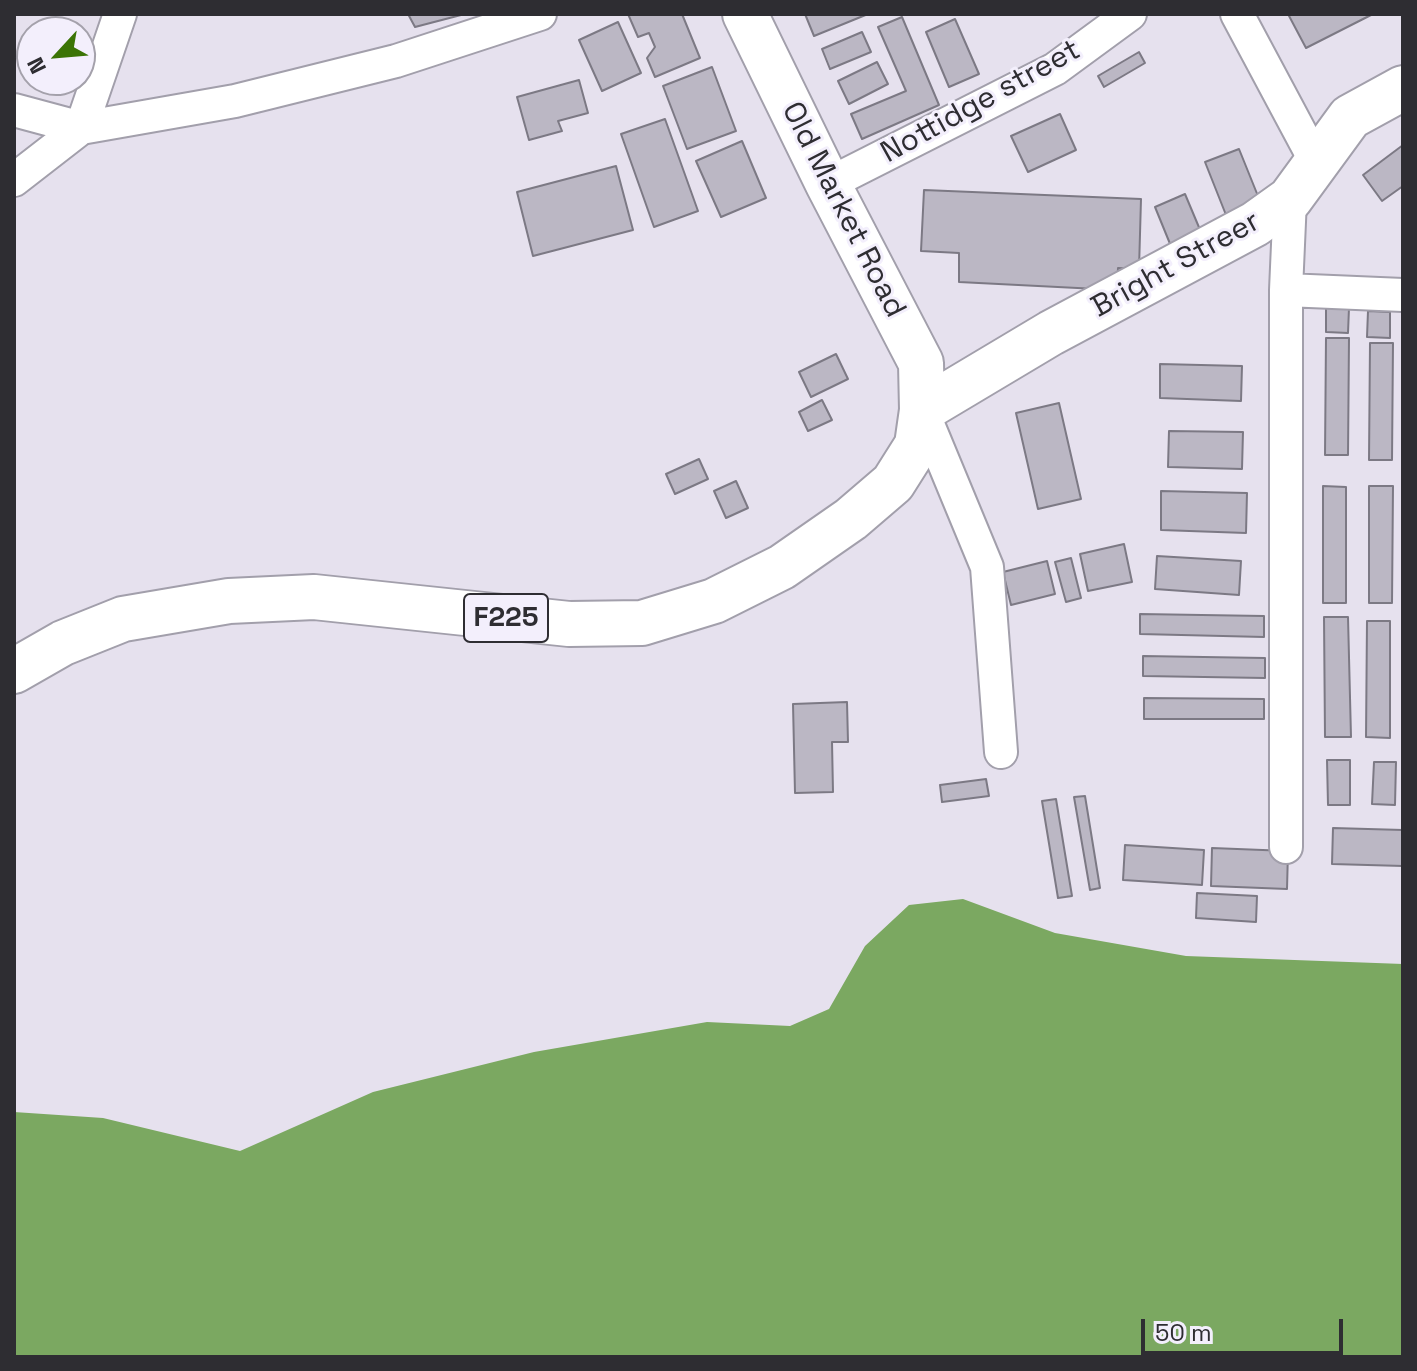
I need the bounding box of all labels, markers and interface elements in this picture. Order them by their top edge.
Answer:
north arrow [16,16,96,96]
street label: Nottidge street [875,32,1087,172]
text: N [20,53,52,78]
street label: Old Market Road [773,96,913,324]
street label: Bright Streer [1085,204,1267,326]
road number: F225 [464,594,548,642]
scale bar [1145,1303,1347,1353]
text: 50 m [1155,1317,1212,1348]

